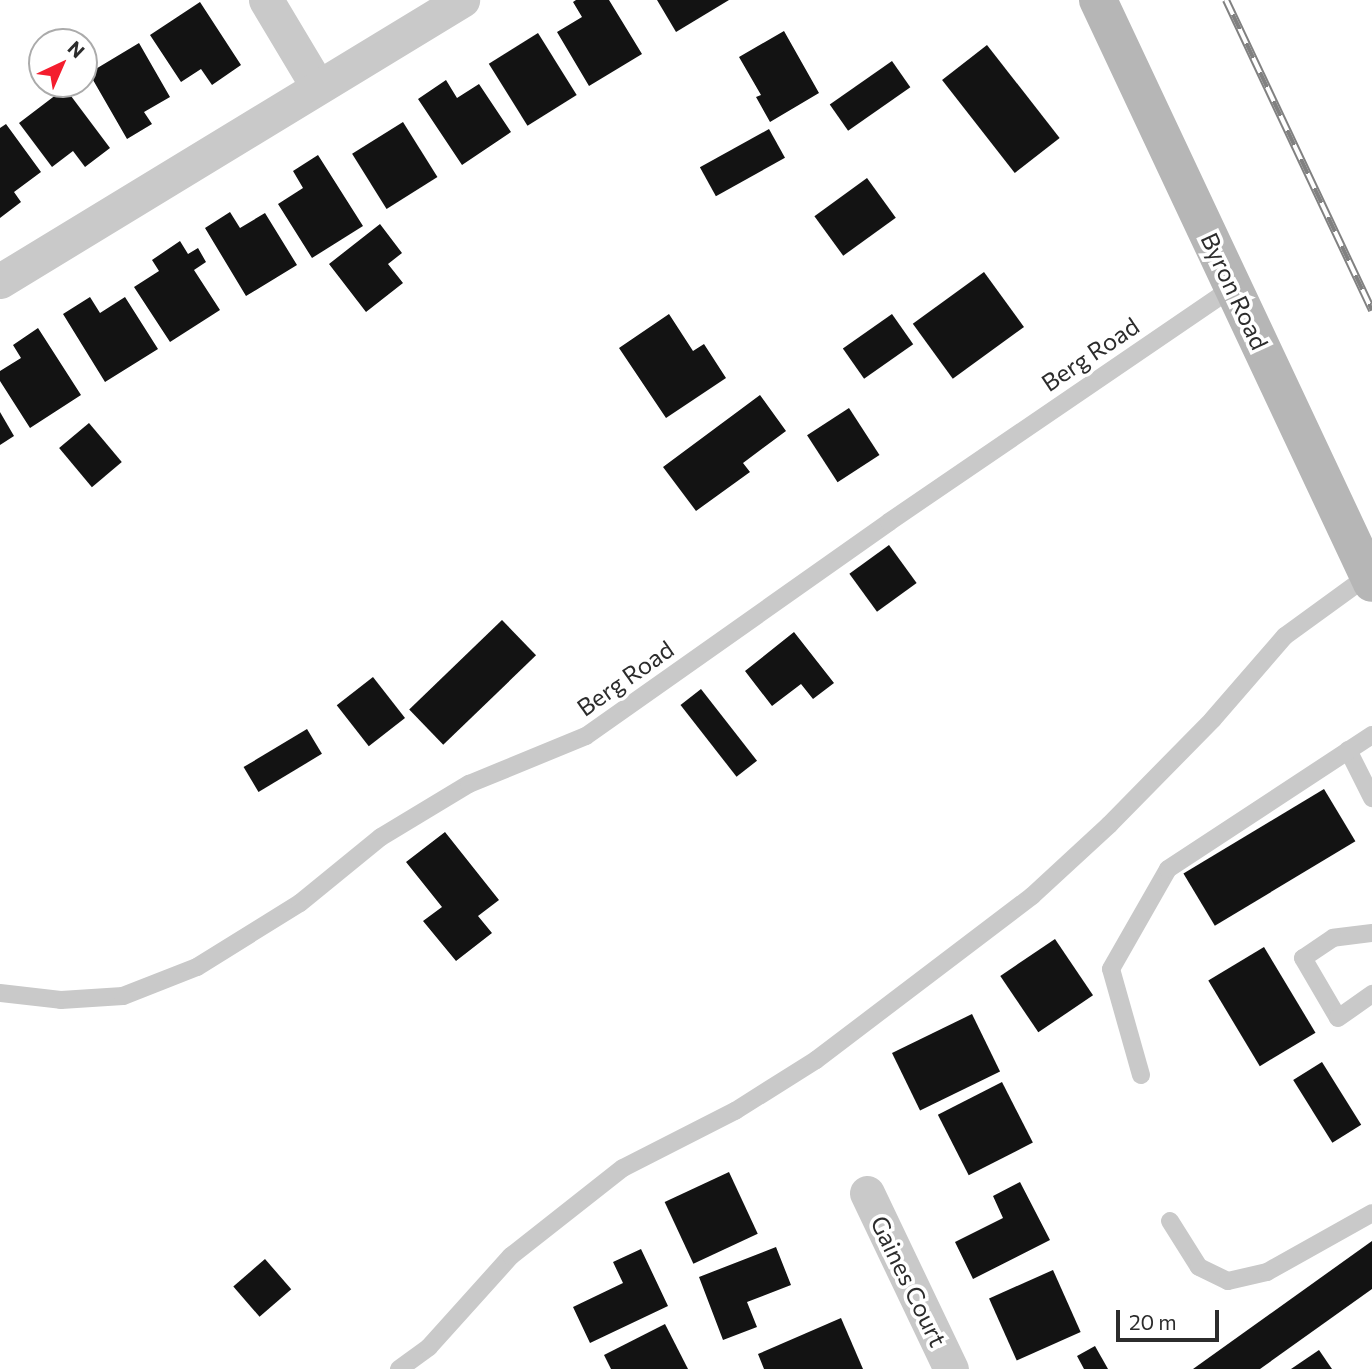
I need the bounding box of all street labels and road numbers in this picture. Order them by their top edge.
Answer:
street label: Byron Road [1195,228,1275,354]
street label: Berg Road [1036,311,1144,397]
street label: Berg Road [571,634,679,722]
street label: Gaines Court [865,1211,953,1351]

